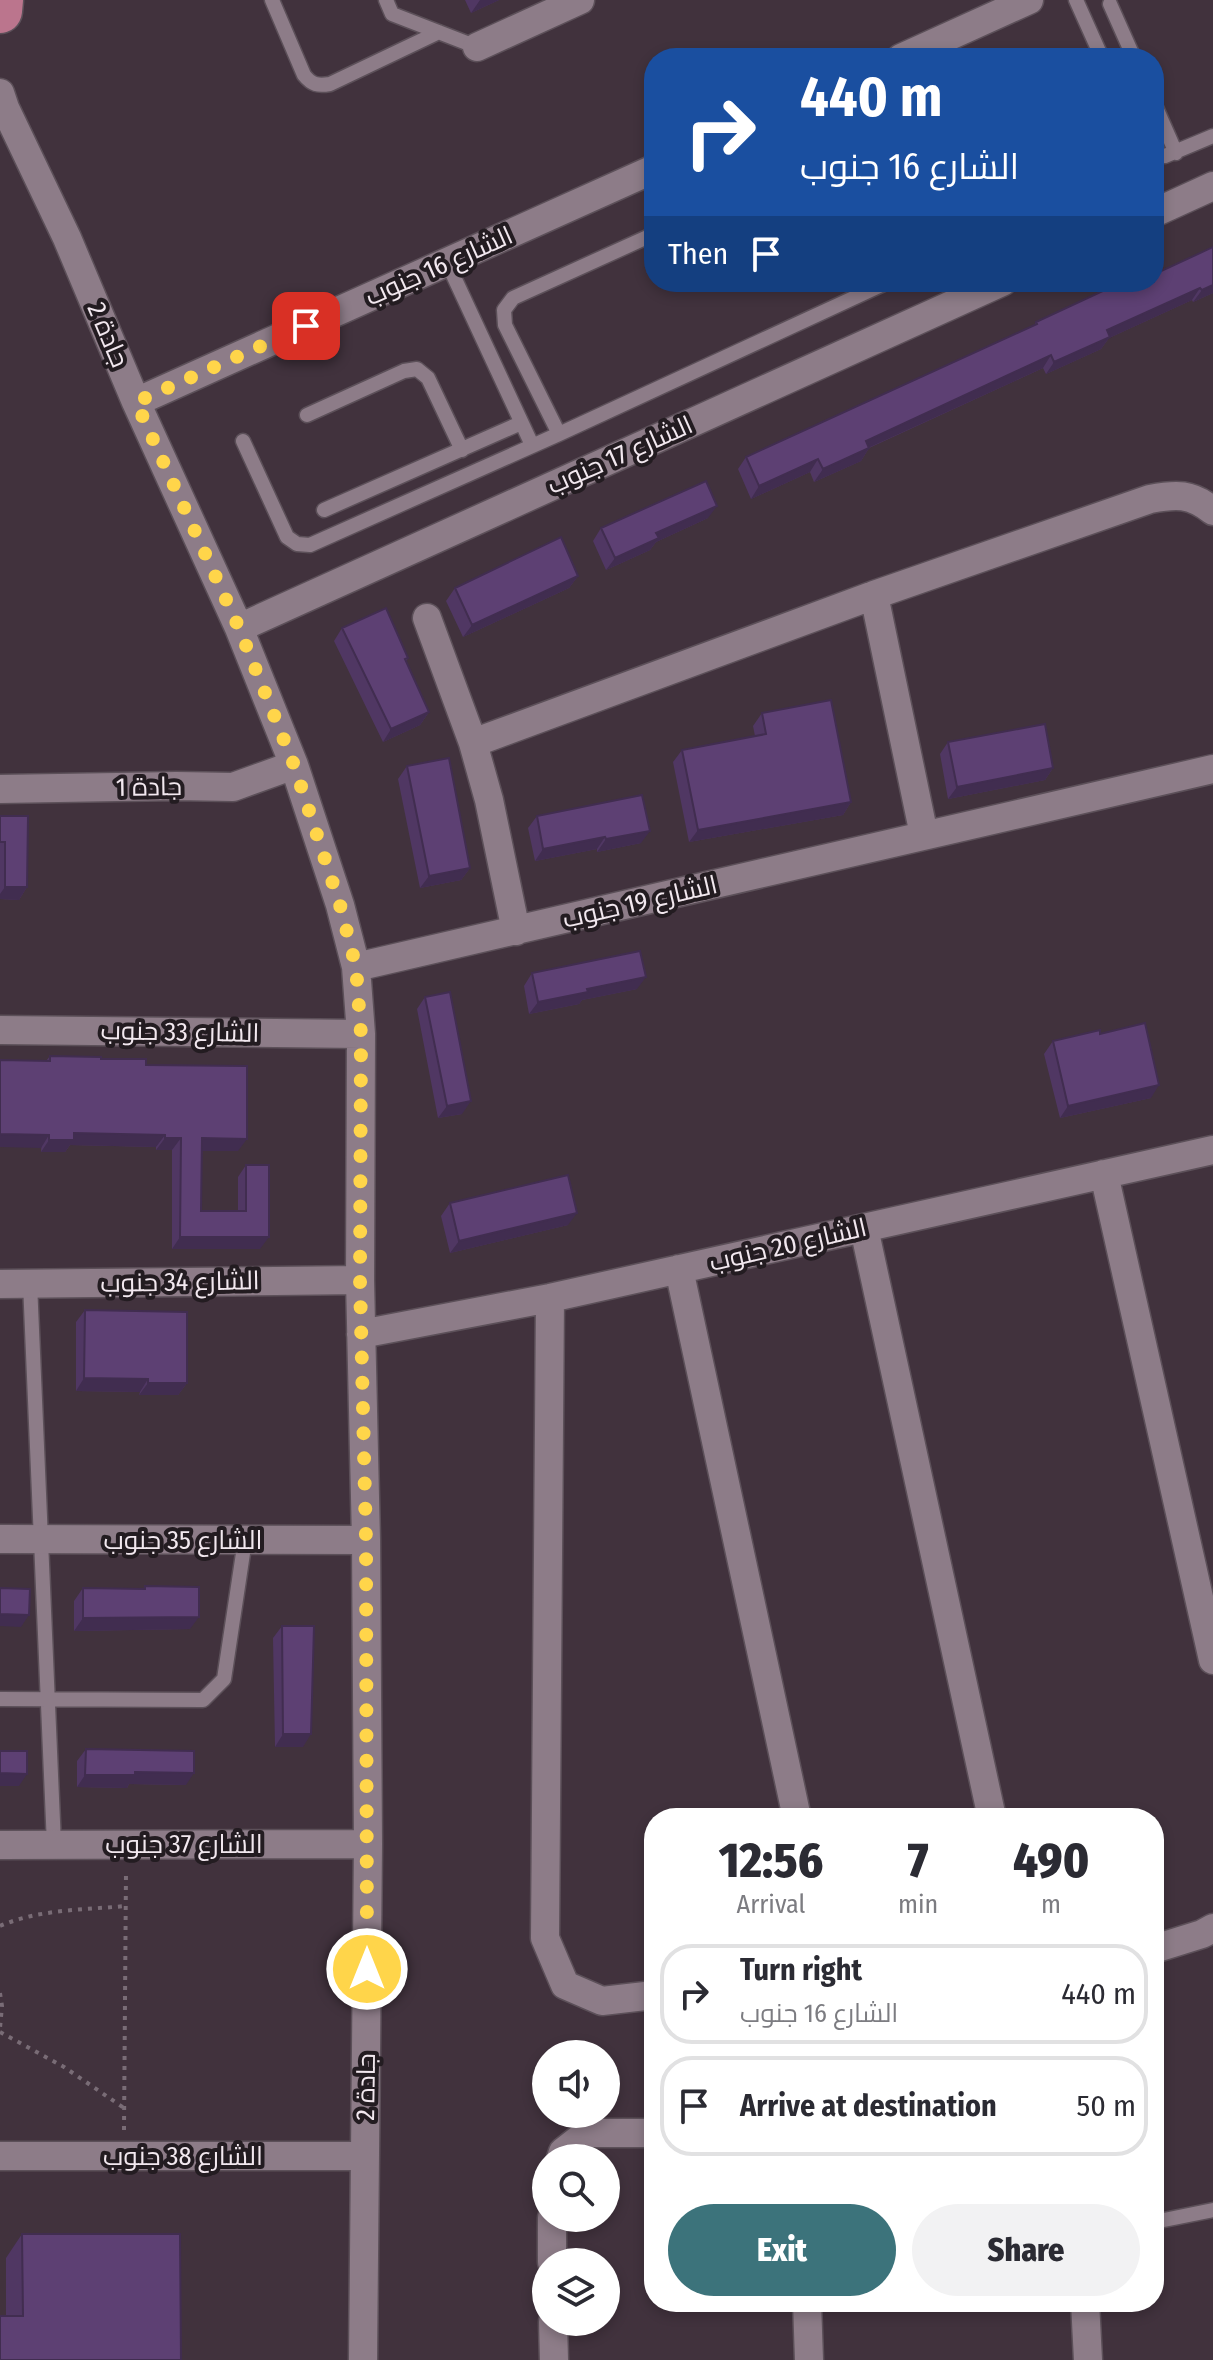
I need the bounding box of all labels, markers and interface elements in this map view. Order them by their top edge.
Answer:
text: 440 m [800,64,943,131]
icon: right [668,80,772,184]
text: الشارع 16 جنوب [800,145,1019,189]
street label: الشارع 16 جنوب [360,220,518,313]
icon: arrive [744,232,788,276]
text: Then [668,236,728,272]
pin [272,292,340,360]
street label: جادة 2 [81,298,135,372]
icon: arrive [284,304,328,348]
street label: الشارع 17 جنوب [542,409,698,502]
street label: جادة 1 [116,771,182,803]
street label: الشارع 19 جنوب [560,869,721,936]
street label: الشارع 33 جنوب [100,1015,260,1050]
street label: الشارع 20 جنوب [706,1212,870,1279]
street label: الشارع 34 جنوب [100,1265,260,1300]
street label: الشارع 35 جنوب [104,1525,262,1557]
street label: الشارع 37 جنوب [105,1829,263,1861]
text: 12:56 [719,1832,823,1890]
text: 7 [908,1832,928,1890]
text: 490 [1013,1832,1089,1890]
text: Arrival [737,1889,805,1920]
text: min [898,1889,938,1920]
text: m [1041,1889,1061,1920]
position arrow [325,1927,409,2011]
text: Turn right [740,1952,862,1988]
icon: right [672,1972,716,2016]
text: 440 m [1061,1976,1136,2012]
text: الشارع 16 جنوب [740,1998,898,2029]
map controls [532,2040,620,2336]
button: sound [532,2040,620,2128]
street label: جادة 2 [350,2053,382,2121]
icon: arrive [672,2084,716,2128]
text: Arrive at destination [740,2088,997,2124]
text: 50 m [1076,2088,1136,2124]
street label: الشارع 38 جنوب [103,2141,263,2173]
button: search [532,2144,620,2232]
button: Exit [668,2204,896,2296]
button: Share [912,2204,1140,2296]
button: layers [532,2248,620,2336]

